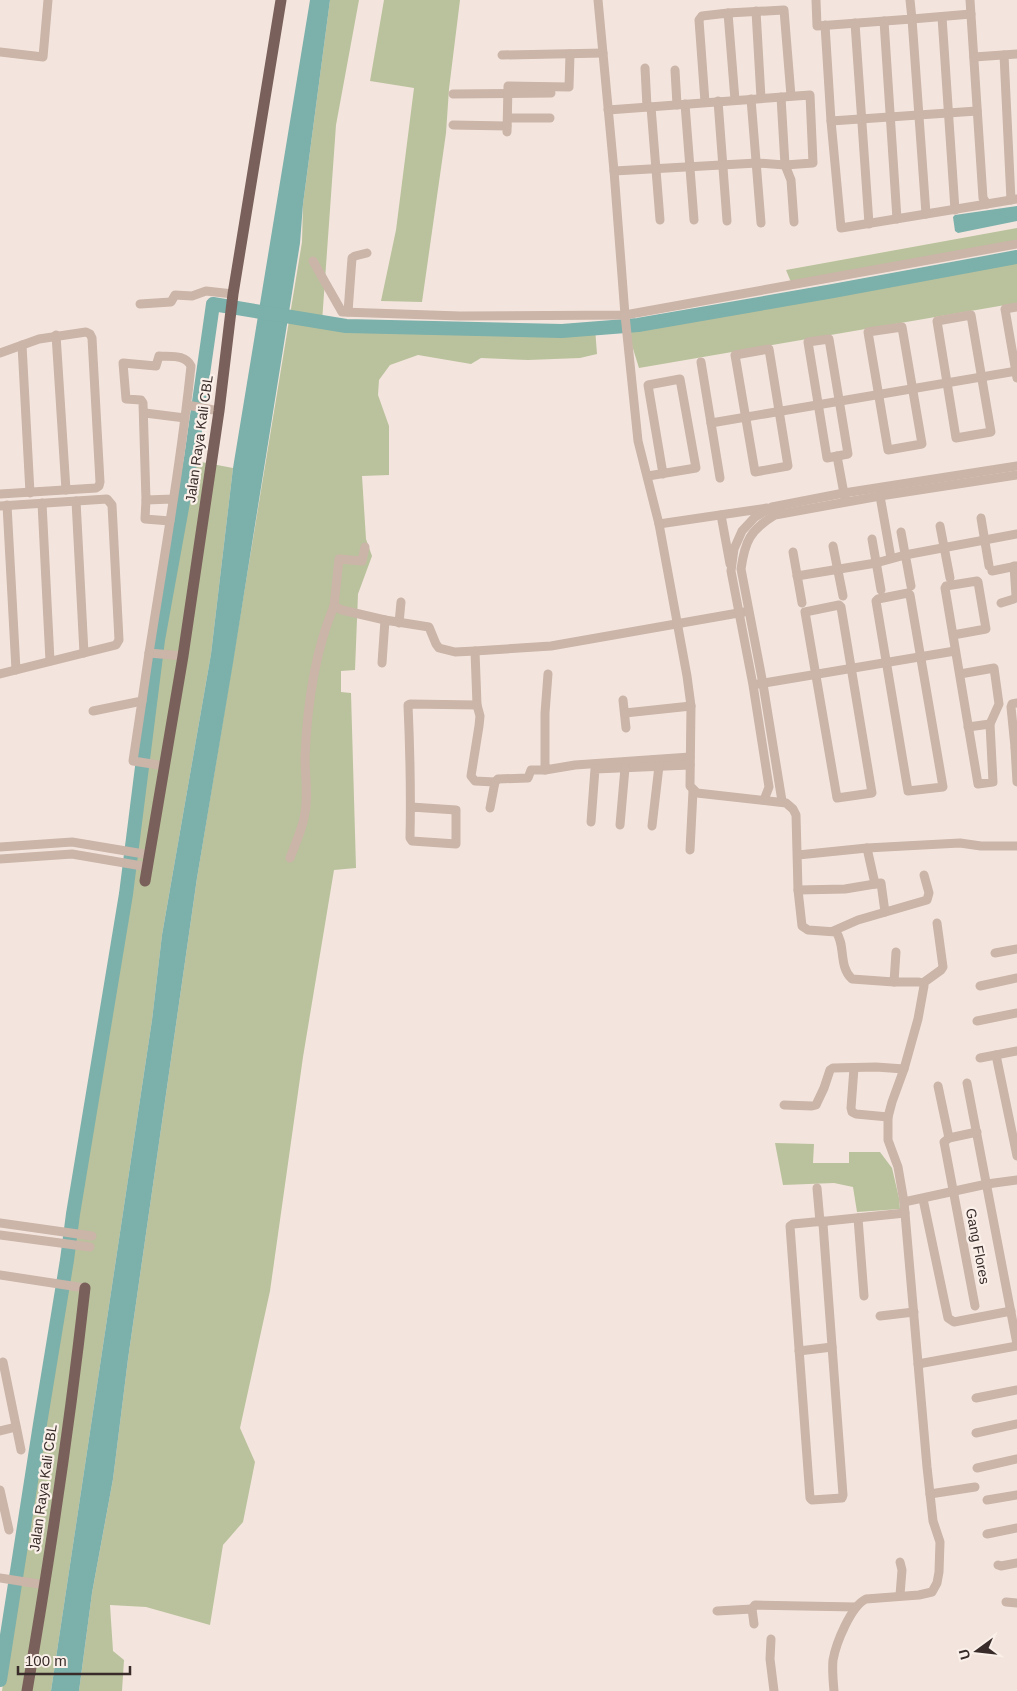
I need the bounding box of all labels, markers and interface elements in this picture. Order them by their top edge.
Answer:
street label: Jalan Raya Kali CBL [182,374,216,504]
street label: Gang Flores [963,1207,993,1285]
street label: Jalan Raya Kali CBL [26,1423,60,1553]
north arrow [952,1626,1002,1676]
scale bar [18,1644,130,1676]
text: U [955,1647,973,1661]
text: 100 m [25,1652,67,1669]

